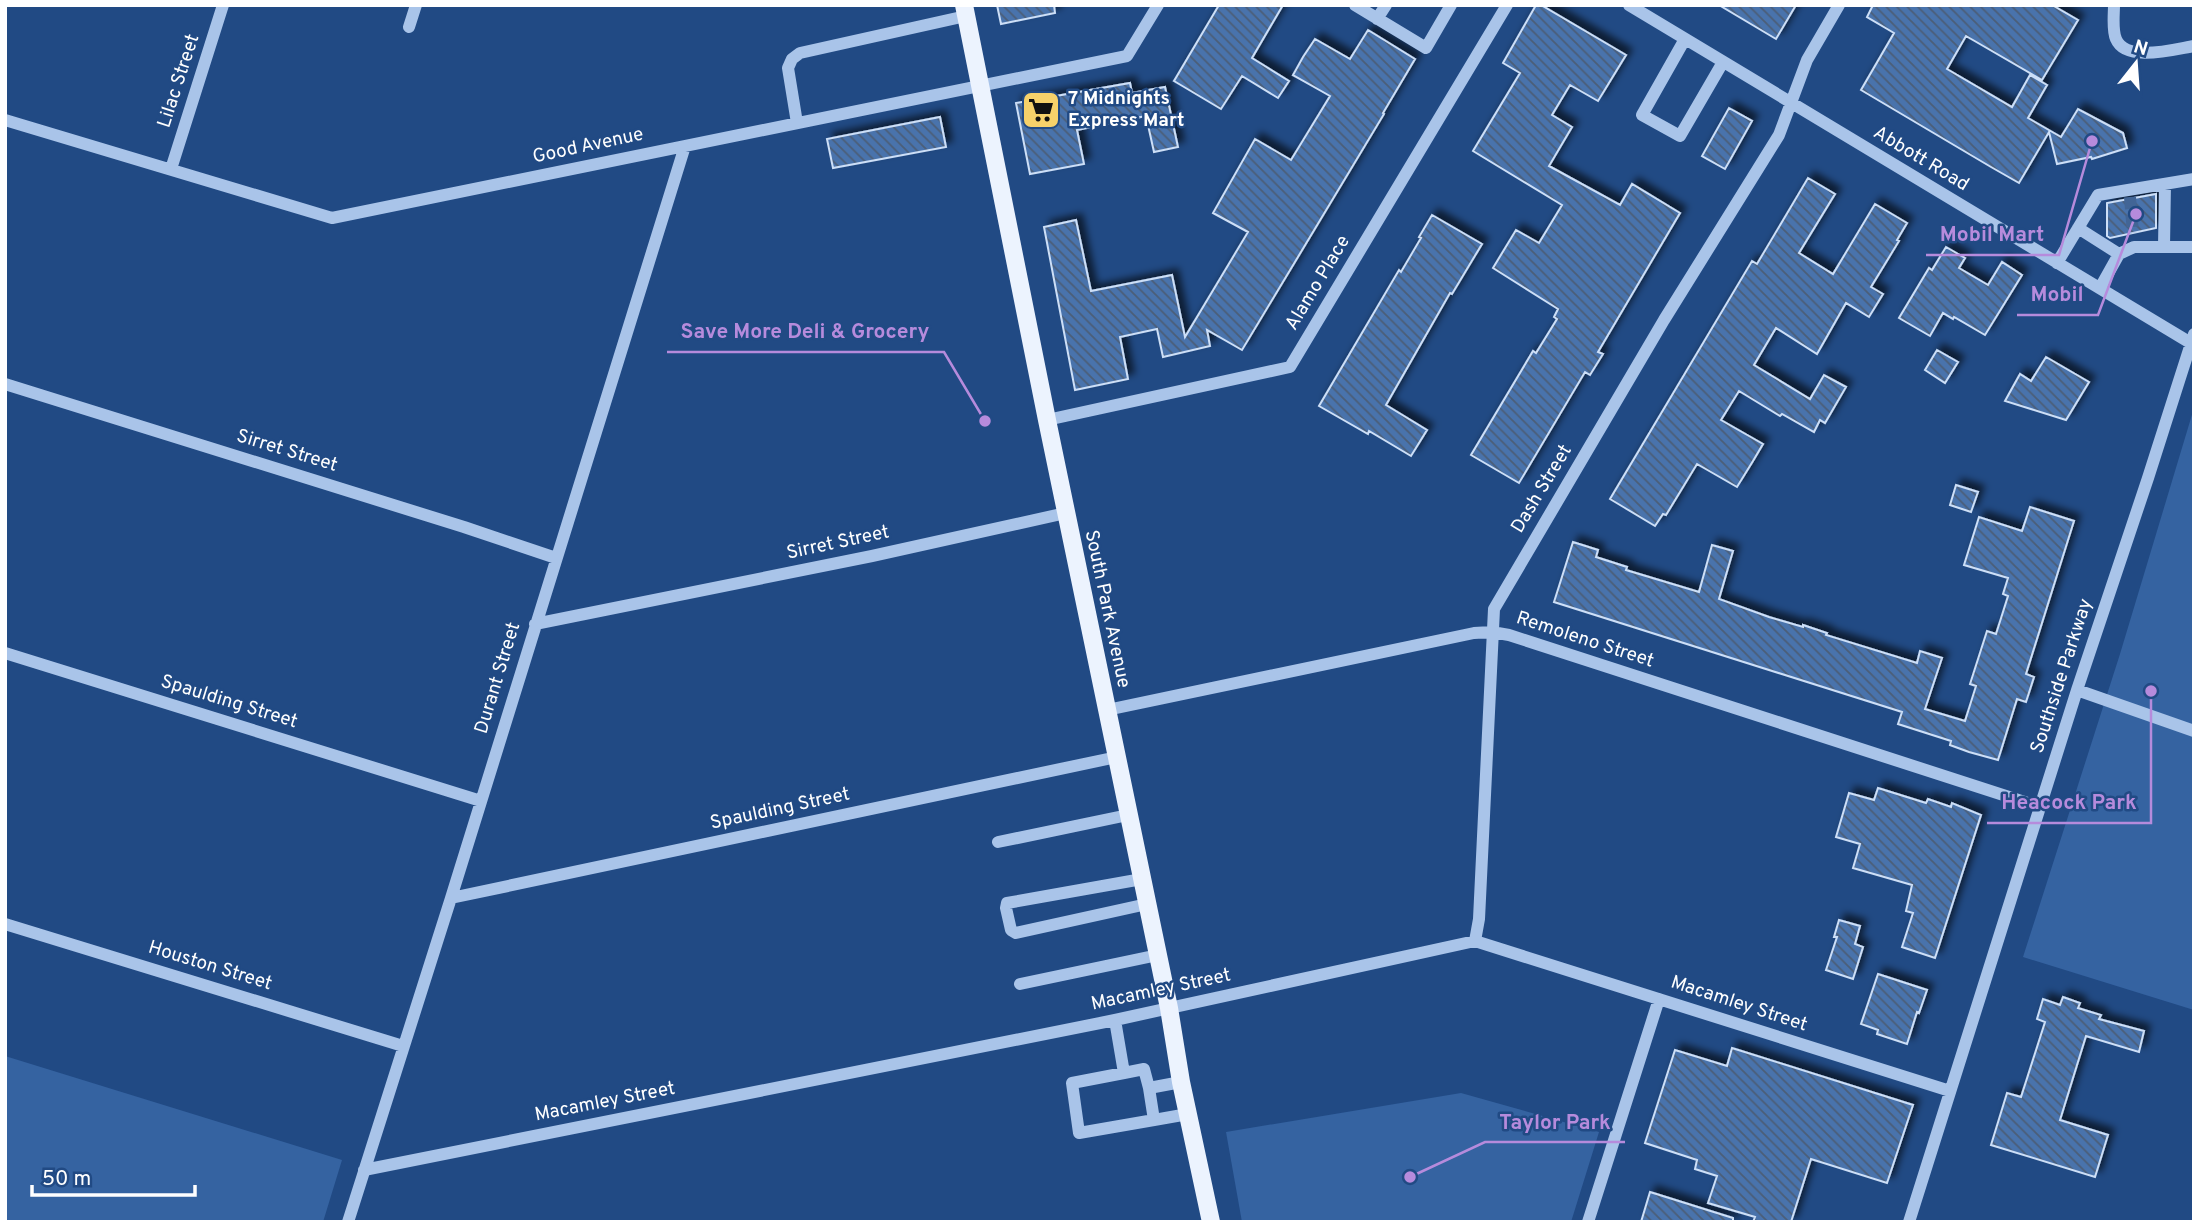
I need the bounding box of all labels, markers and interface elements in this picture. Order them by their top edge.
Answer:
north arrow [2101,28,2171,98]
street label: Lilac Street [153,31,205,131]
text: N [2130,35,2150,62]
place label: 7 Midnights Express Mart [1068,87,1185,133]
supermarket icon: 7 Midnights Express Mart [1020,89,1062,131]
street label: Abbott Road [1869,121,1973,197]
street label: Good Avenue [530,123,646,169]
callout: Mobil Mart [1926,213,2059,255]
text: Mobil Mart [1940,222,2044,249]
street label: Alamo Place [1280,231,1356,335]
callout: Mobil [2017,273,2098,315]
text: Mobil [2030,282,2084,309]
callout: Save More Deli & Grocery [667,310,944,352]
text: Save More Deli & Grocery [681,319,930,346]
street label: Sirret Street [234,424,340,478]
street label: Dash Street [1506,440,1578,538]
street label: Sirret Street [784,520,892,566]
street label: South Park Avenue [1079,528,1135,690]
street label: Southside Parkway [2026,596,2098,756]
street label: Remoleno Street [1513,606,1657,674]
street label: Durant Street [470,619,526,737]
street label: Spaulding Street [158,670,300,734]
callout: Heacock Park [1987,781,2151,823]
street label: Spaulding Street [708,782,852,836]
text: Heacock Park [2001,790,2137,817]
street label: Houston Street [145,936,275,996]
street label: Macamley Street [1089,963,1233,1017]
street label: Macamley Street [1668,971,1810,1037]
street label: Macamley Street [533,1077,677,1127]
callout: Taylor Park [1485,1100,1625,1142]
text: Taylor Park [1499,1110,1611,1137]
scale bar [32,1154,194,1198]
text: 50 m [42,1166,91,1193]

